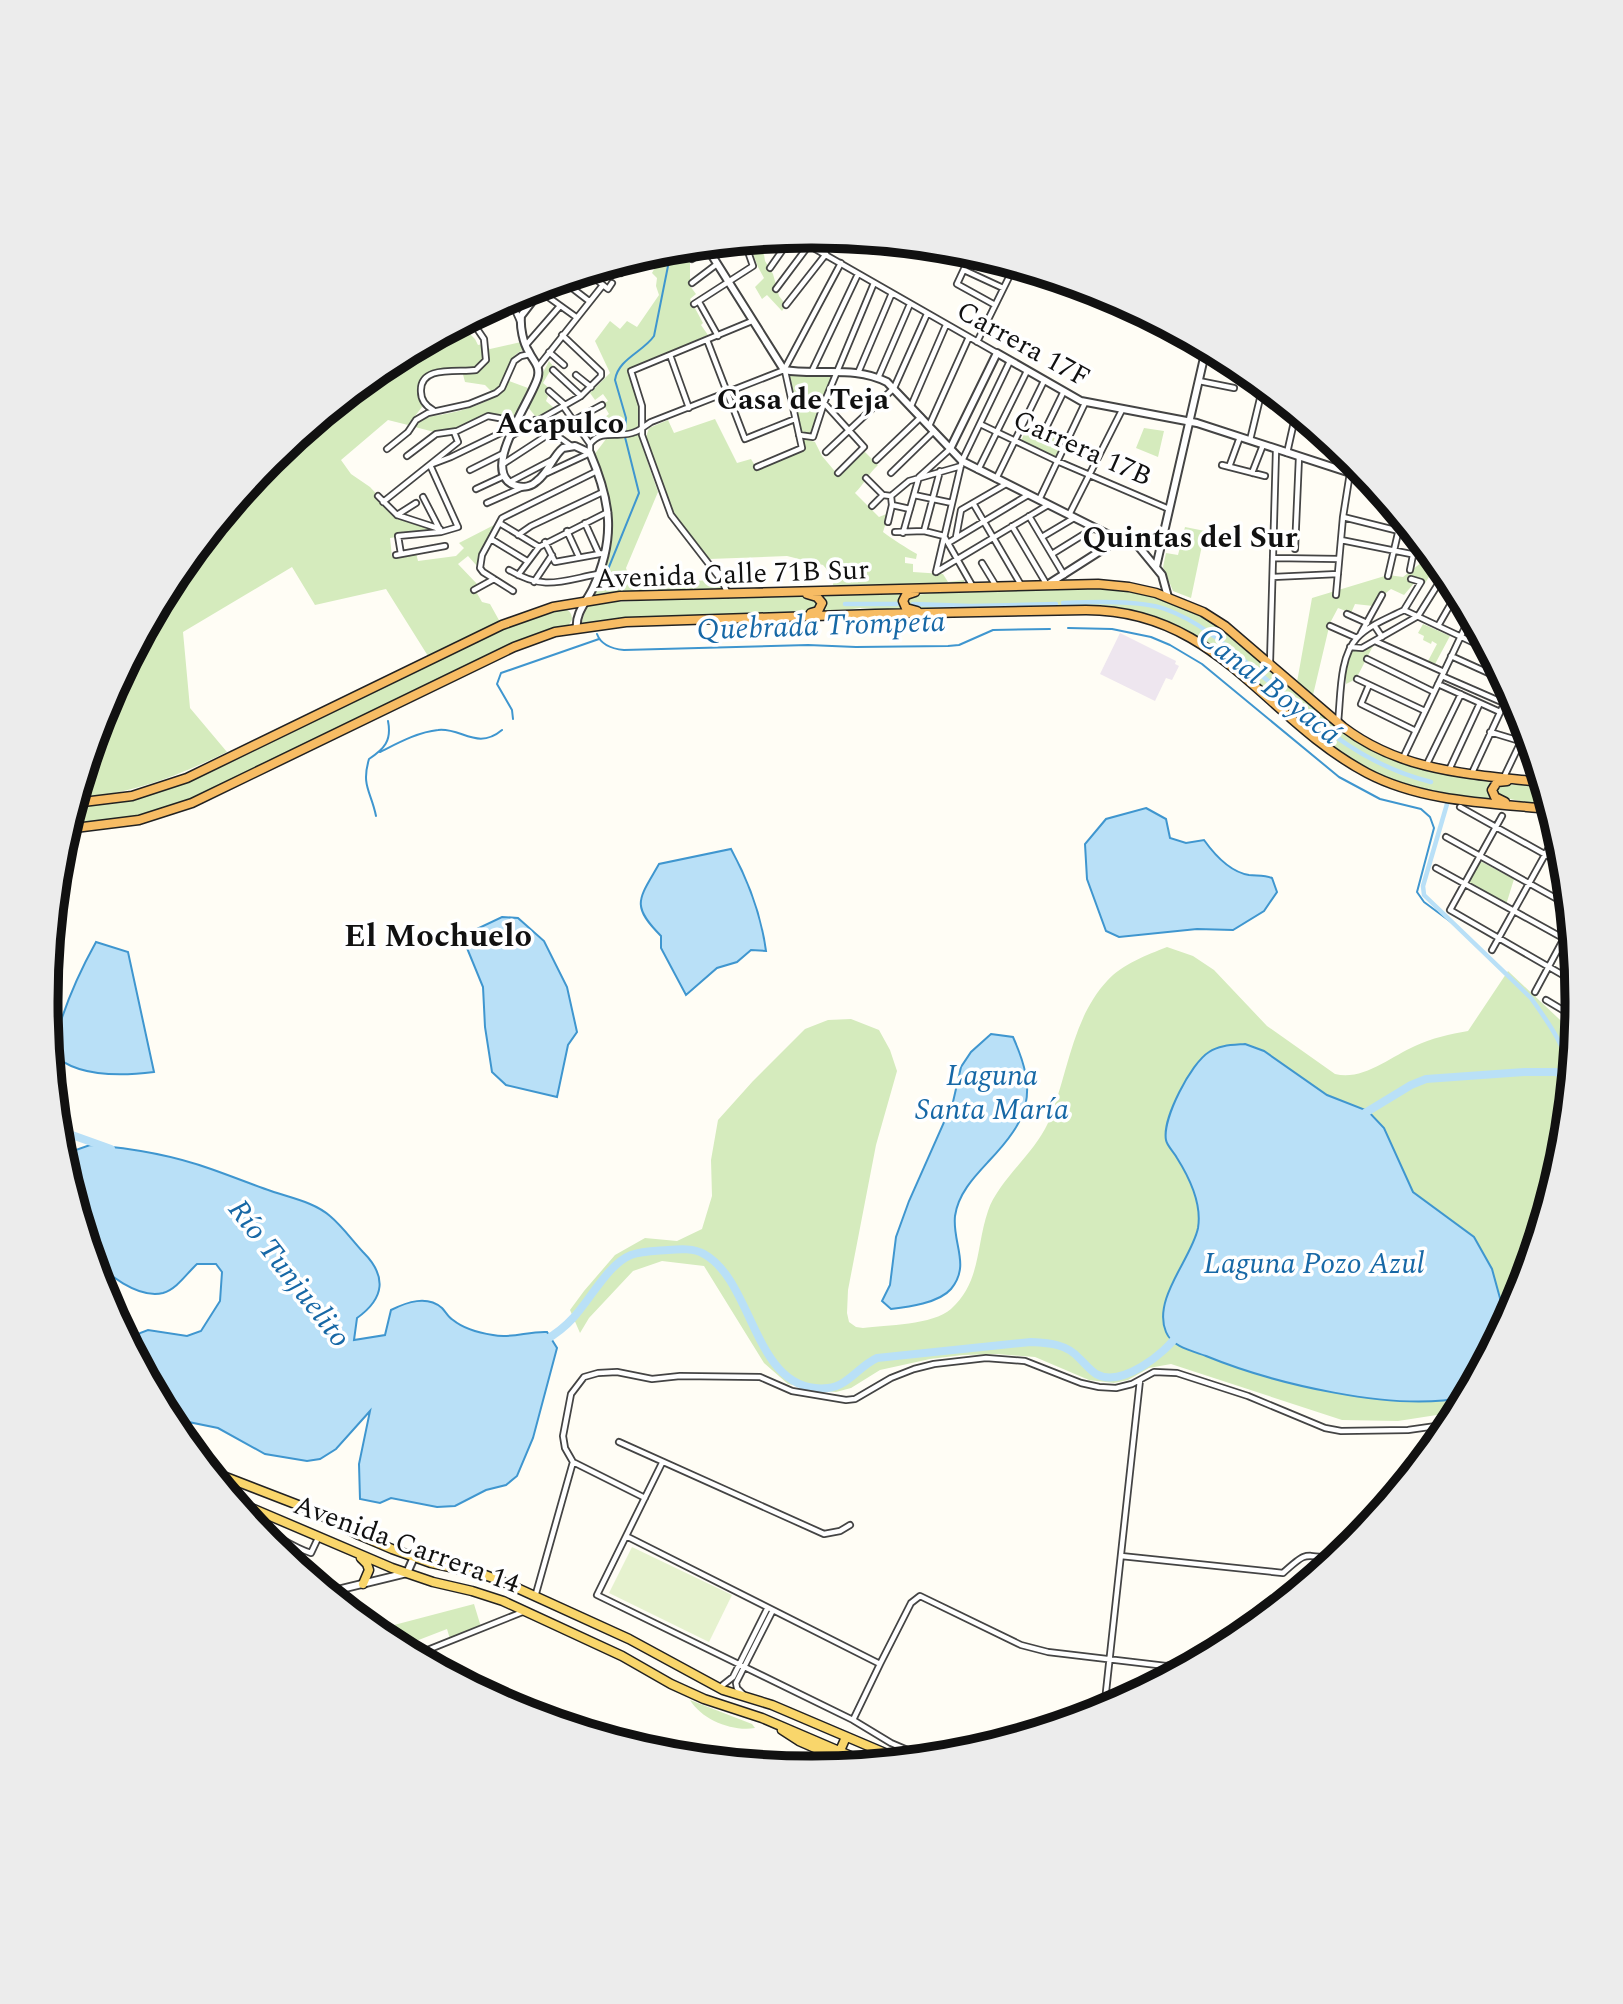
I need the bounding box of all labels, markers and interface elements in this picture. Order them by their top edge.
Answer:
street label: Carrera 17F [949,290,1098,399]
district label: Casa de Teja [717,377,890,423]
street label: Carrera 17B [1006,399,1159,498]
district label: Acapulco [496,401,624,447]
district label: Quintas del Sur [1083,515,1298,561]
street label: Avenida Calle 71B Sur [594,548,870,601]
water label: Quebrada Trompeta [696,599,946,653]
water label: Canal Boyacá [1188,615,1352,757]
district label: El Mochuelo [344,912,532,961]
water label: Laguna Santa María [915,1053,1069,1133]
water label: Río Tunjuelito [216,1189,362,1358]
water label: Laguna Pozo Azul [1203,1241,1425,1287]
street label: Avenida Carrera 14 [287,1484,526,1605]

